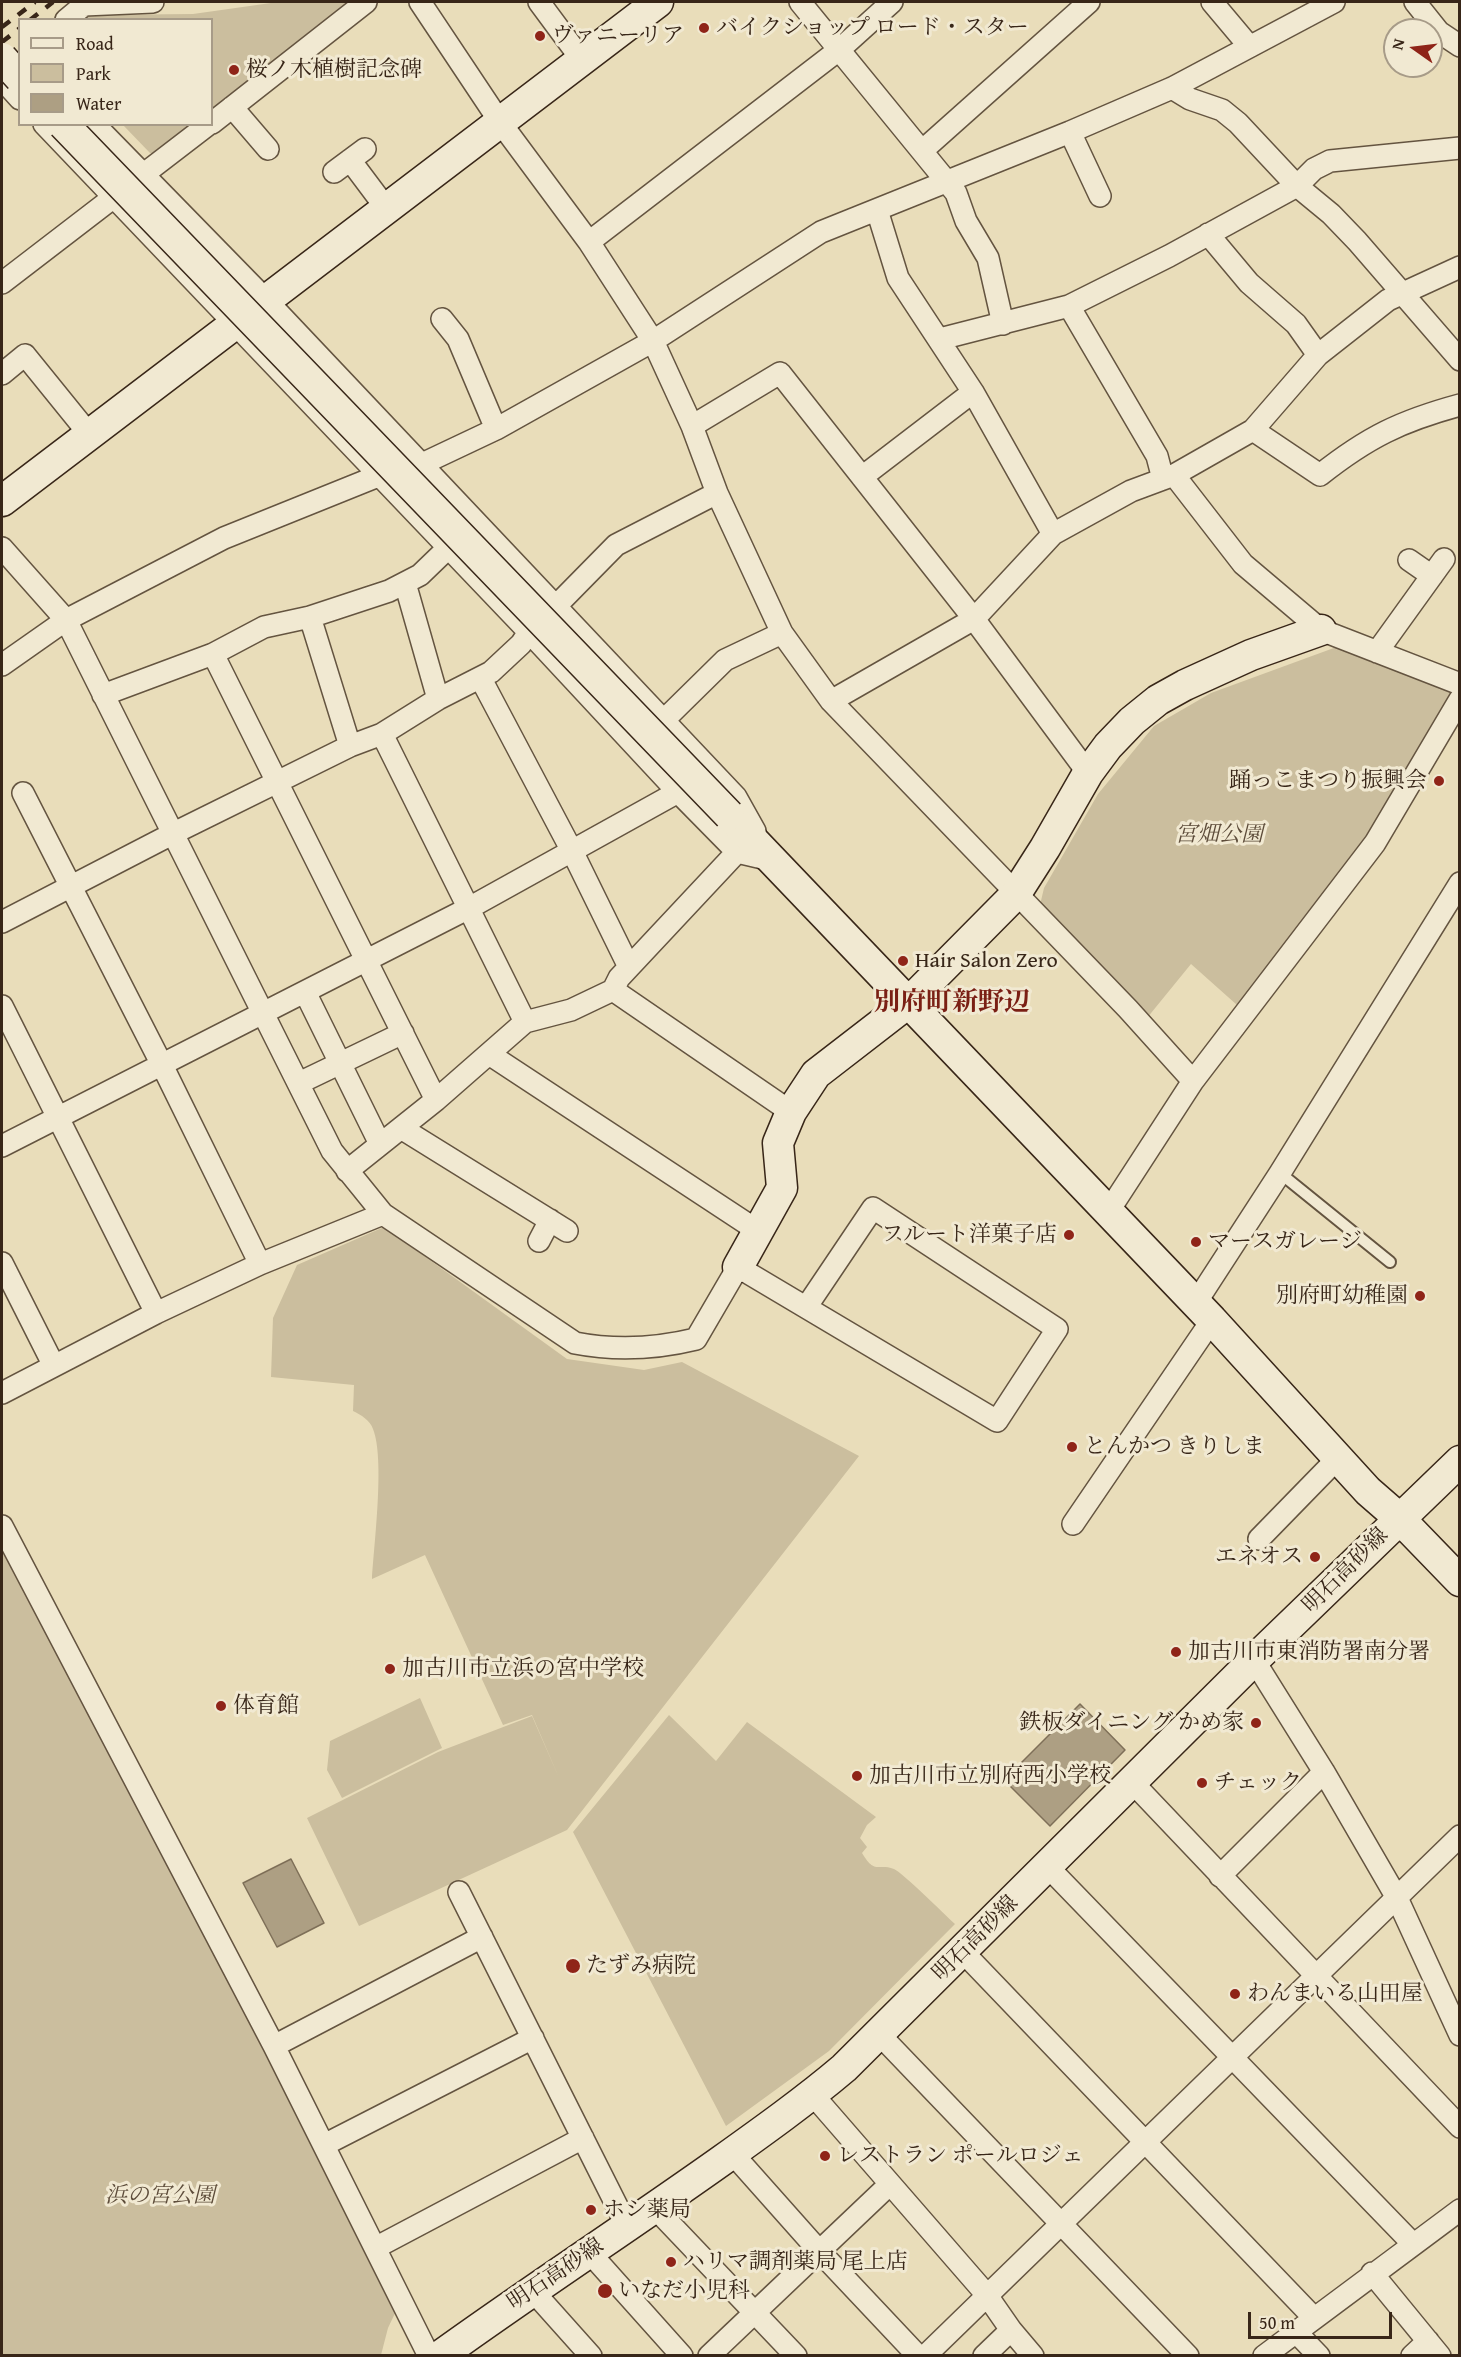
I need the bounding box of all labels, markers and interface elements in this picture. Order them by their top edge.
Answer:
place label: バイクショップ ロード・スター [716,15,1029,41]
legend [18,18,213,126]
north arrow [1383,18,1443,78]
marker: バイクショップ ロード・スター [697,21,711,35]
place label: ヴァニーリア [552,23,684,49]
marker: ヴァニーリア [533,29,547,43]
text: Road [76,30,114,57]
text: N [1385,36,1410,52]
place label: 桜ノ木植樹記念碑 [246,57,422,83]
text: Park [76,60,111,87]
marker: 桜ノ木植樹記念碑 [227,63,241,77]
text: Water [76,90,121,117]
place label: 踊っこまつり振興会 [1229,768,1427,794]
marker: 踊っこまつり振興会 [1432,774,1446,788]
park label: 宮畑公園 [1175,822,1263,848]
place label: Hair Salon Zero [915,948,1058,974]
marker: Hair Salon Zero [896,954,910,968]
district label: 別府町新野辺 [874,987,1030,1019]
place label: フルート洋菓子店 [881,1222,1057,1248]
marker: フルート洋菓子店 [1062,1228,1076,1242]
place label: マースガレージ [1208,1229,1362,1255]
marker: マースガレージ [1189,1235,1203,1249]
place label: 別府町幼稚園 [1276,1283,1408,1309]
marker: 別府町幼稚園 [1413,1289,1427,1303]
place label: とんかつ きりしま [1084,1434,1265,1460]
marker: とんかつ きりしま [1065,1440,1079,1454]
street label: 明石高砂線 [1298,1523,1394,1619]
place label: エネオス [1215,1544,1303,1570]
marker: エネオス [1308,1550,1322,1564]
place label: 加古川市東消防署南分署 [1188,1639,1430,1665]
marker: 加古川市東消防署南分署 [1169,1645,1183,1659]
place label: 加古川市立浜の宮中学校 [402,1656,644,1682]
marker: 加古川市立浜の宮中学校 [383,1662,397,1676]
place label: 体育館 [233,1693,299,1719]
marker: 体育館 [214,1699,228,1713]
place label: 鉄板ダイニング かめ家 [1019,1710,1244,1736]
marker: 鉄板ダイニング かめ家 [1249,1716,1263,1730]
place label: 加古川市立別府西小学校 [869,1763,1111,1789]
marker: 加古川市立別府西小学校 [850,1769,864,1783]
place label: チェック [1214,1770,1302,1796]
marker: チェック [1195,1776,1209,1790]
street label: 明石高砂線 [928,1891,1024,1987]
place label: たずみ病院 [586,1953,696,1979]
marker: たずみ病院 [564,1957,582,1975]
place label: わんまいる山田屋 [1247,1981,1423,2007]
marker: わんまいる山田屋 [1228,1987,1242,2001]
place label: レストラン ポールロジェ [837,2143,1084,2169]
marker: レストラン ポールロジェ [818,2149,832,2163]
park label: 浜の宮公園 [105,2183,215,2209]
place label: ホシ薬局 [603,2197,691,2223]
marker: ホシ薬局 [584,2203,598,2217]
street label: 明石高砂線 [503,2233,609,2317]
place label: ハリマ調剤薬局 尾上店 [683,2249,908,2275]
marker: ハリマ調剤薬局 尾上店 [664,2255,678,2269]
place label: いなだ小児科 [618,2278,750,2304]
marker: いなだ小児科 [596,2282,614,2300]
scale bar [1251,2300,1395,2338]
text: 50 m [1259,2309,1295,2336]

